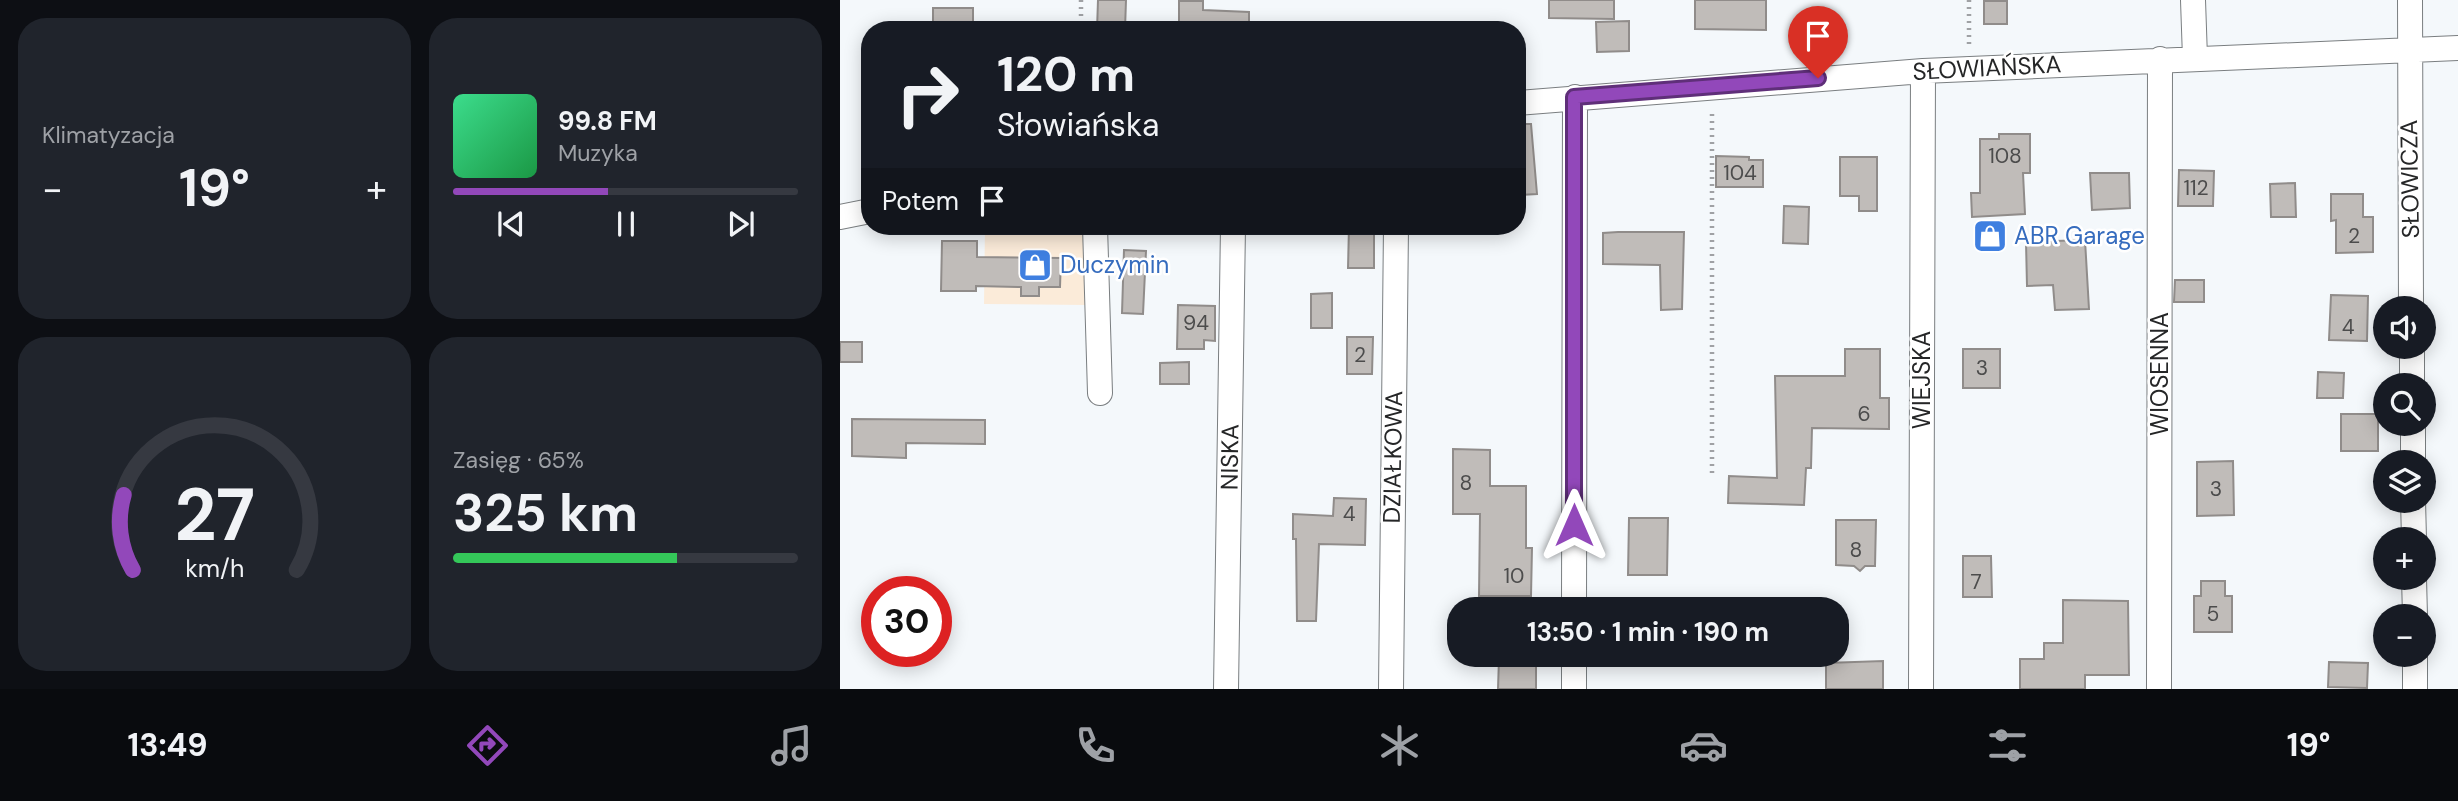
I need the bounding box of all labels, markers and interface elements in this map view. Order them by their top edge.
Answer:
pin [1788,6,1848,78]
icon: arrive [1799,17,1837,55]
text: 120 m [997,42,1135,106]
street label: SŁOWIAŃSKA [1912,48,2062,87]
icon: right [882,49,973,140]
text: 99.8 FM [558,104,657,138]
text: Słowiańska [997,104,1159,146]
street label: SŁOWICZA [2393,119,2426,239]
text: Klimatyzacja [42,120,175,150]
text: Muzyka [558,138,638,168]
house number: 108 [1988,142,2022,170]
text: 19° [179,154,250,222]
house number: 104 [1723,159,1757,187]
text: − [42,164,63,214]
text: + [366,164,387,214]
house number: 112 [2183,174,2209,202]
icon: arrive [973,182,1011,220]
text: Potem [882,184,959,218]
icon: previous [492,205,530,243]
icon: pause [607,205,645,243]
icon: next [722,205,760,243]
shop icon: ABR Garage [1971,217,2009,255]
place label: ABR Garage [2014,220,2145,251]
house number: 2 [2348,222,2360,250]
shop icon: Duczymin [1016,246,1054,284]
place label: Duczymin [1060,249,1169,280]
map controls [2373,296,2436,667]
button: sound [2373,296,2436,359]
house number: 94 [1183,309,1209,337]
street label: WIOSENNA [2144,312,2175,436]
house number: 4 [2342,313,2355,341]
street label: WIEJSKA [1906,331,1937,429]
house number: 2 [1354,341,1366,369]
house number: 3 [1976,354,1988,382]
button: search [2373,373,2436,436]
street label: DZIAŁKOWA [1376,390,1409,524]
house number: 6 [1857,400,1871,428]
street label: NISKA [1213,424,1246,490]
text: Zasięg · 65% [453,445,584,475]
button: layers [2373,450,2436,513]
text: 27 [174,468,255,563]
house number: 8 [1460,469,1472,497]
house number: 3 [2210,475,2222,503]
text: 325 km [453,479,638,547]
position arrow [1537,488,1611,562]
house number: 4 [1343,500,1356,528]
button: + [2373,527,2436,590]
house number: 8 [1850,536,1862,564]
text: km/h [185,552,244,585]
house number: 10 [1504,562,1524,590]
house number: 7 [1970,568,1982,596]
speed limit sign: 30 [861,576,952,667]
house number: 5 [2207,600,2219,628]
button: − [2373,604,2436,667]
text: 13:50 · 1 min · 190 m [1527,615,1769,649]
icon: directions [463,721,512,770]
icon: music [767,721,816,770]
icon: phone [1071,721,1120,770]
icon: climate [1375,721,1424,770]
icon: car [1679,721,1728,770]
icon: filters [1983,721,2032,770]
text: 13:49 [128,724,208,766]
text: 19° [2287,724,2330,766]

